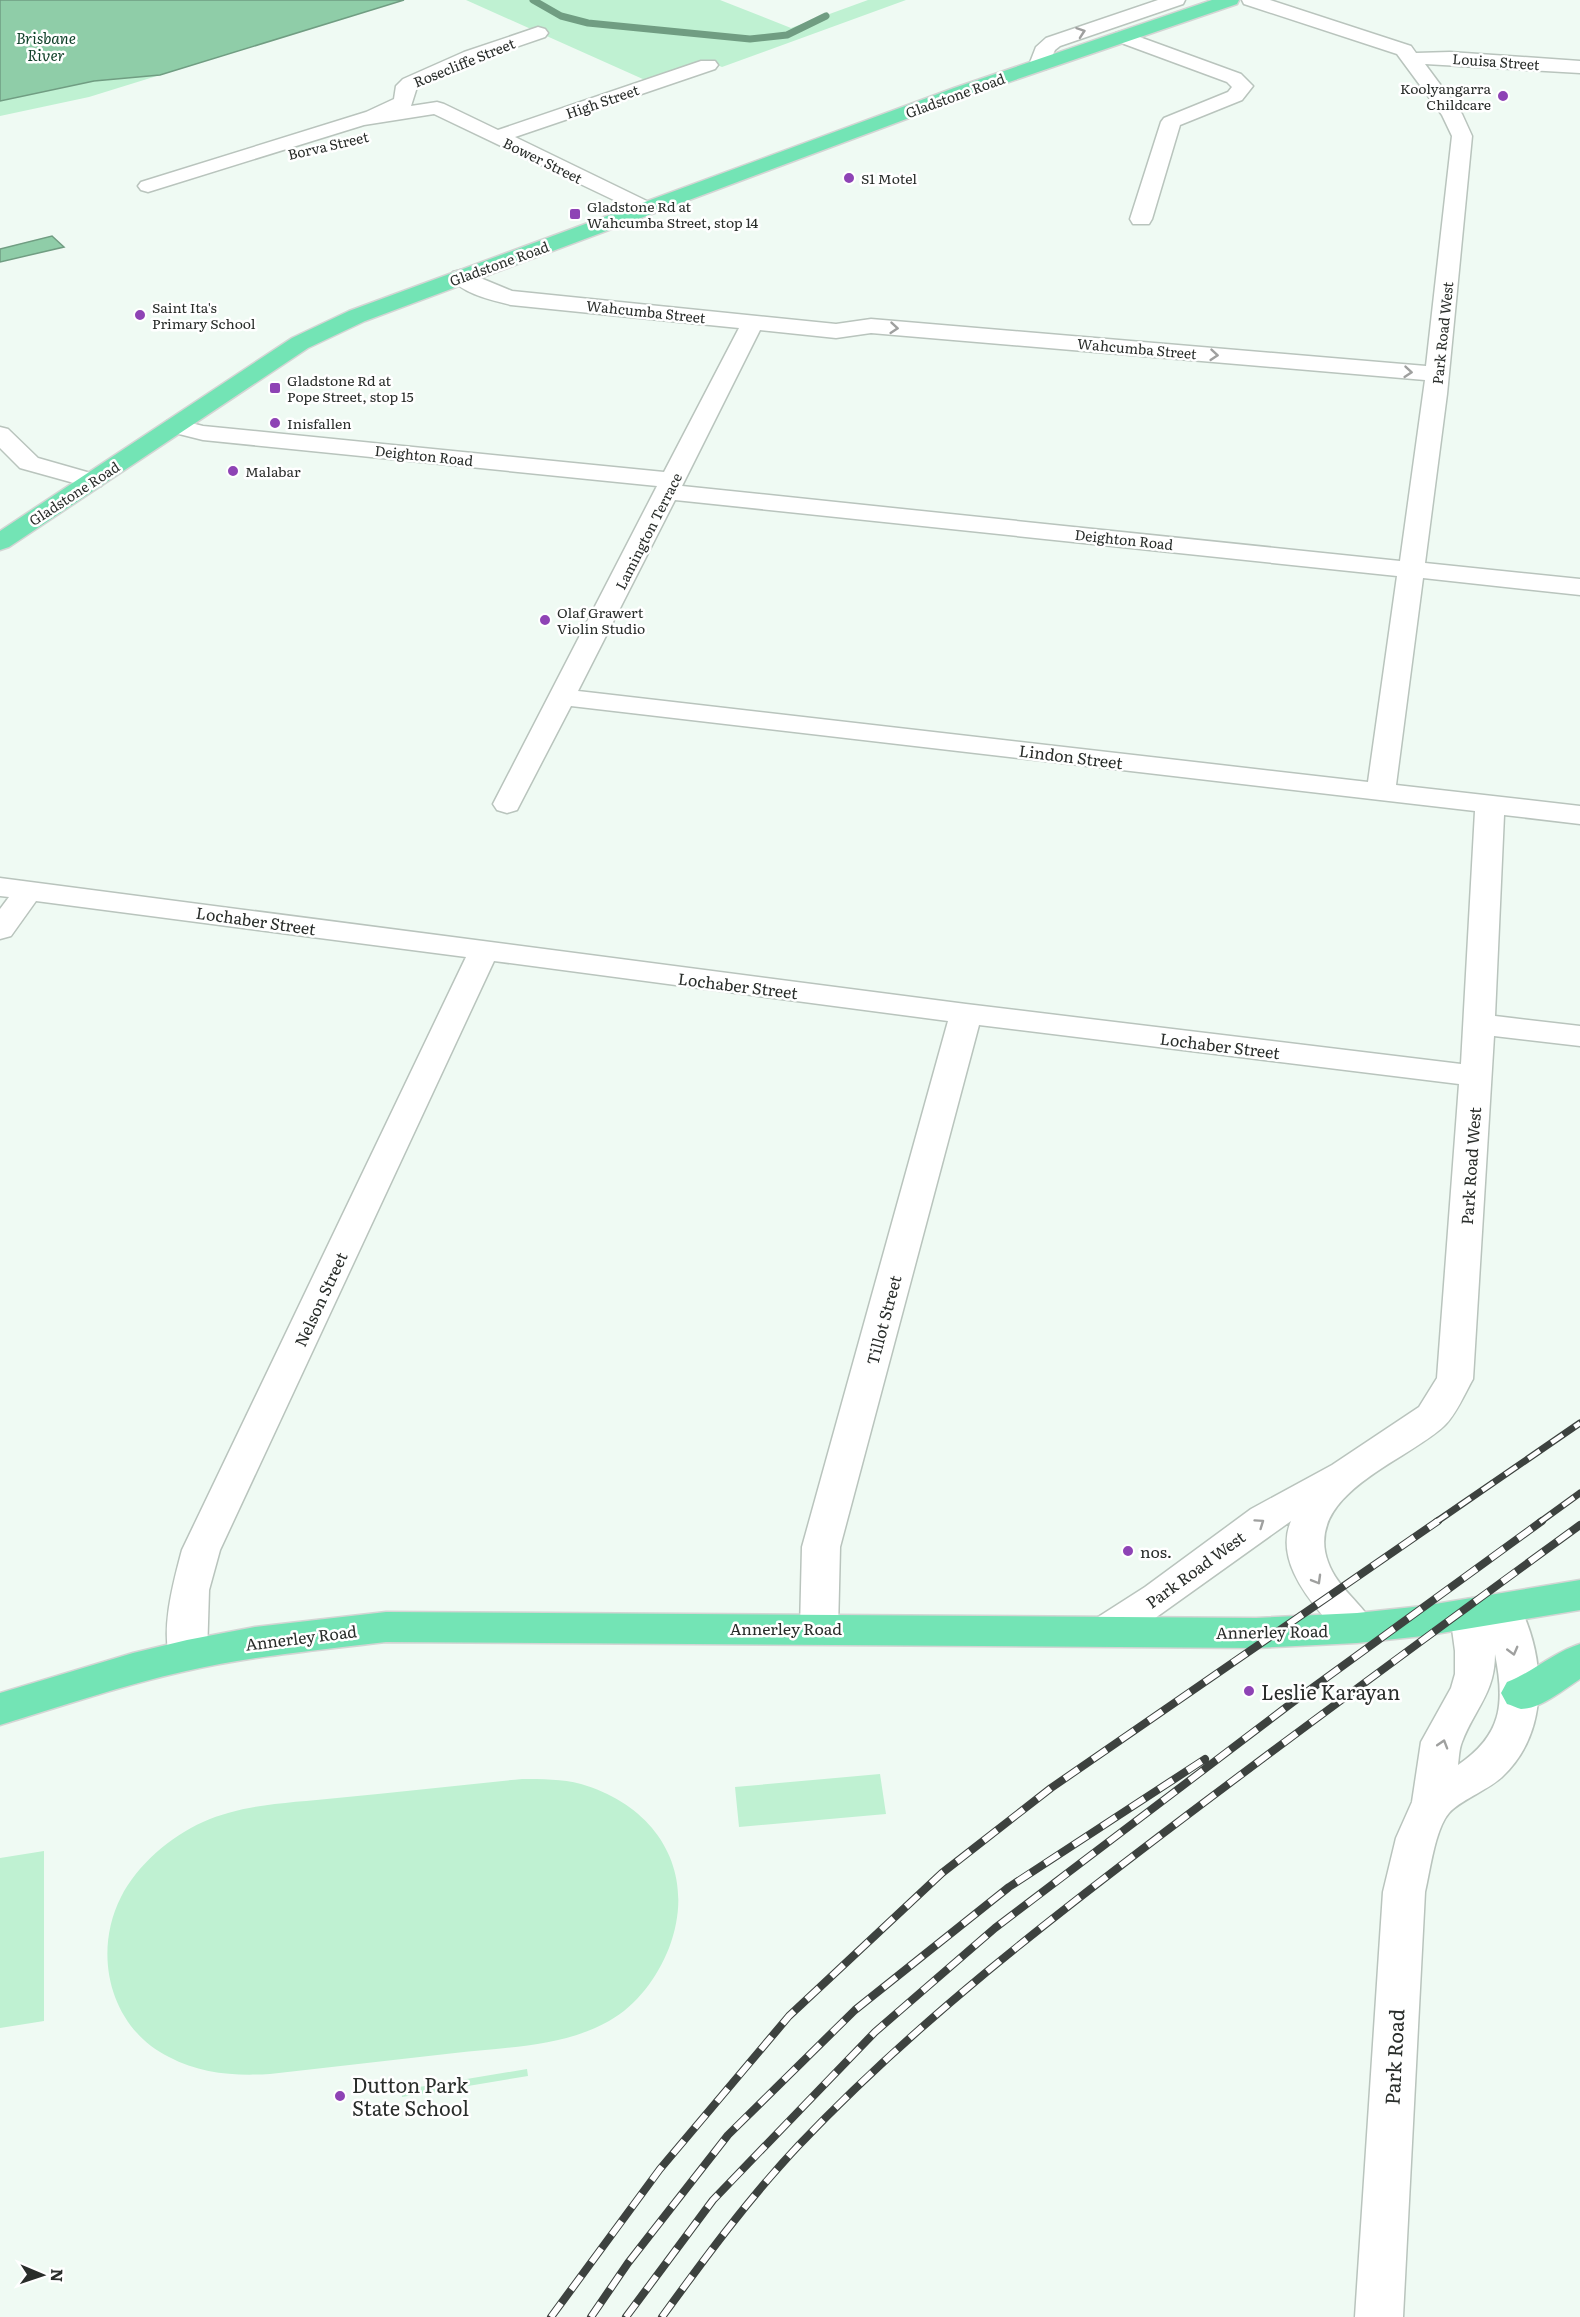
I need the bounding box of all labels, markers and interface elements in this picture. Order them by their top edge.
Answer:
water label: Brisbane River [16,26,76,66]
one-way arrow [1075,27,1086,40]
street label: Rosecliffe Street [410,32,518,91]
street label: Louisa Street [1452,48,1541,74]
street label: Gladstone Road [903,68,1008,122]
place label: Koolyangarra Childcare [1400,78,1491,114]
street label: High Street [563,79,642,123]
marker: Koolyangarra Childcare [1496,89,1510,103]
street label: Borva Street [286,126,371,164]
street label: Bower Street [500,132,586,188]
place label: S1 Motel [861,168,917,188]
marker: S1 Motel [842,171,856,185]
place label: Gladstone Rd at Wahcumba Street, stop 14 [587,196,759,232]
marker: Gladstone Rd at Wahcumba Street, stop 14 [568,207,582,221]
street label: Gladstone Road [447,236,552,290]
street label: Park Road West [1427,280,1457,385]
street label: Wahcumba Street [585,295,707,327]
place label: Saint Ita's Primary School [152,297,256,333]
marker: Saint Ita's Primary School [133,308,147,322]
one-way arrow [890,321,899,334]
street label: Wahcumba Street [1076,333,1198,363]
one-way arrow [1209,348,1218,361]
one-way arrow [1404,365,1413,378]
place label: Gladstone Rd at Pope Street, stop 15 [287,370,414,406]
marker: Gladstone Rd at Pope Street, stop 15 [268,381,282,395]
place label: Inisfallen [287,413,351,433]
marker: Inisfallen [268,416,282,430]
street label: Deighton Road [374,440,475,470]
street label: Gladstone Road [25,456,124,530]
place label: Malabar [245,461,301,481]
marker: Malabar [226,464,240,478]
street label: Lamington Terrace [610,469,686,593]
street label: Deighton Road [1074,524,1175,554]
place label: Olaf Grawert Violin Studio [557,602,645,638]
marker: Olaf Grawert Violin Studio [538,613,552,627]
street label: Lindon Street [1018,738,1125,774]
street label: Lochaber Street [195,900,318,940]
street label: Lochaber Street [677,966,800,1004]
street label: Lochaber Street [1159,1026,1282,1064]
street label: Park Road West [1454,1106,1486,1226]
street label: Nelson Street [288,1247,353,1350]
street label: Tillot Street [859,1272,907,1368]
one-way arrow [1253,1519,1264,1530]
street label: Park Road West [1140,1524,1250,1613]
place label: nos. [1140,1539,1172,1563]
marker: nos. [1121,1544,1135,1558]
one-way arrow [1310,1574,1321,1584]
street label: Annerley Road [730,1616,842,1640]
street label: Annerley Road [244,1618,358,1656]
street label: Annerley Road [1216,1618,1329,1644]
one-way arrow [1506,1646,1519,1656]
place label: Leslie Karayan [1261,1676,1400,1706]
marker: Leslie Karayan [1242,1684,1256,1698]
one-way arrow [1436,1739,1448,1750]
street label: Park Road [1375,2008,1411,2106]
place label: Dutton Park State School [352,2069,469,2122]
marker: Dutton Park State School [333,2089,347,2103]
north arrow [12,2245,72,2305]
text: N [46,2268,70,2283]

